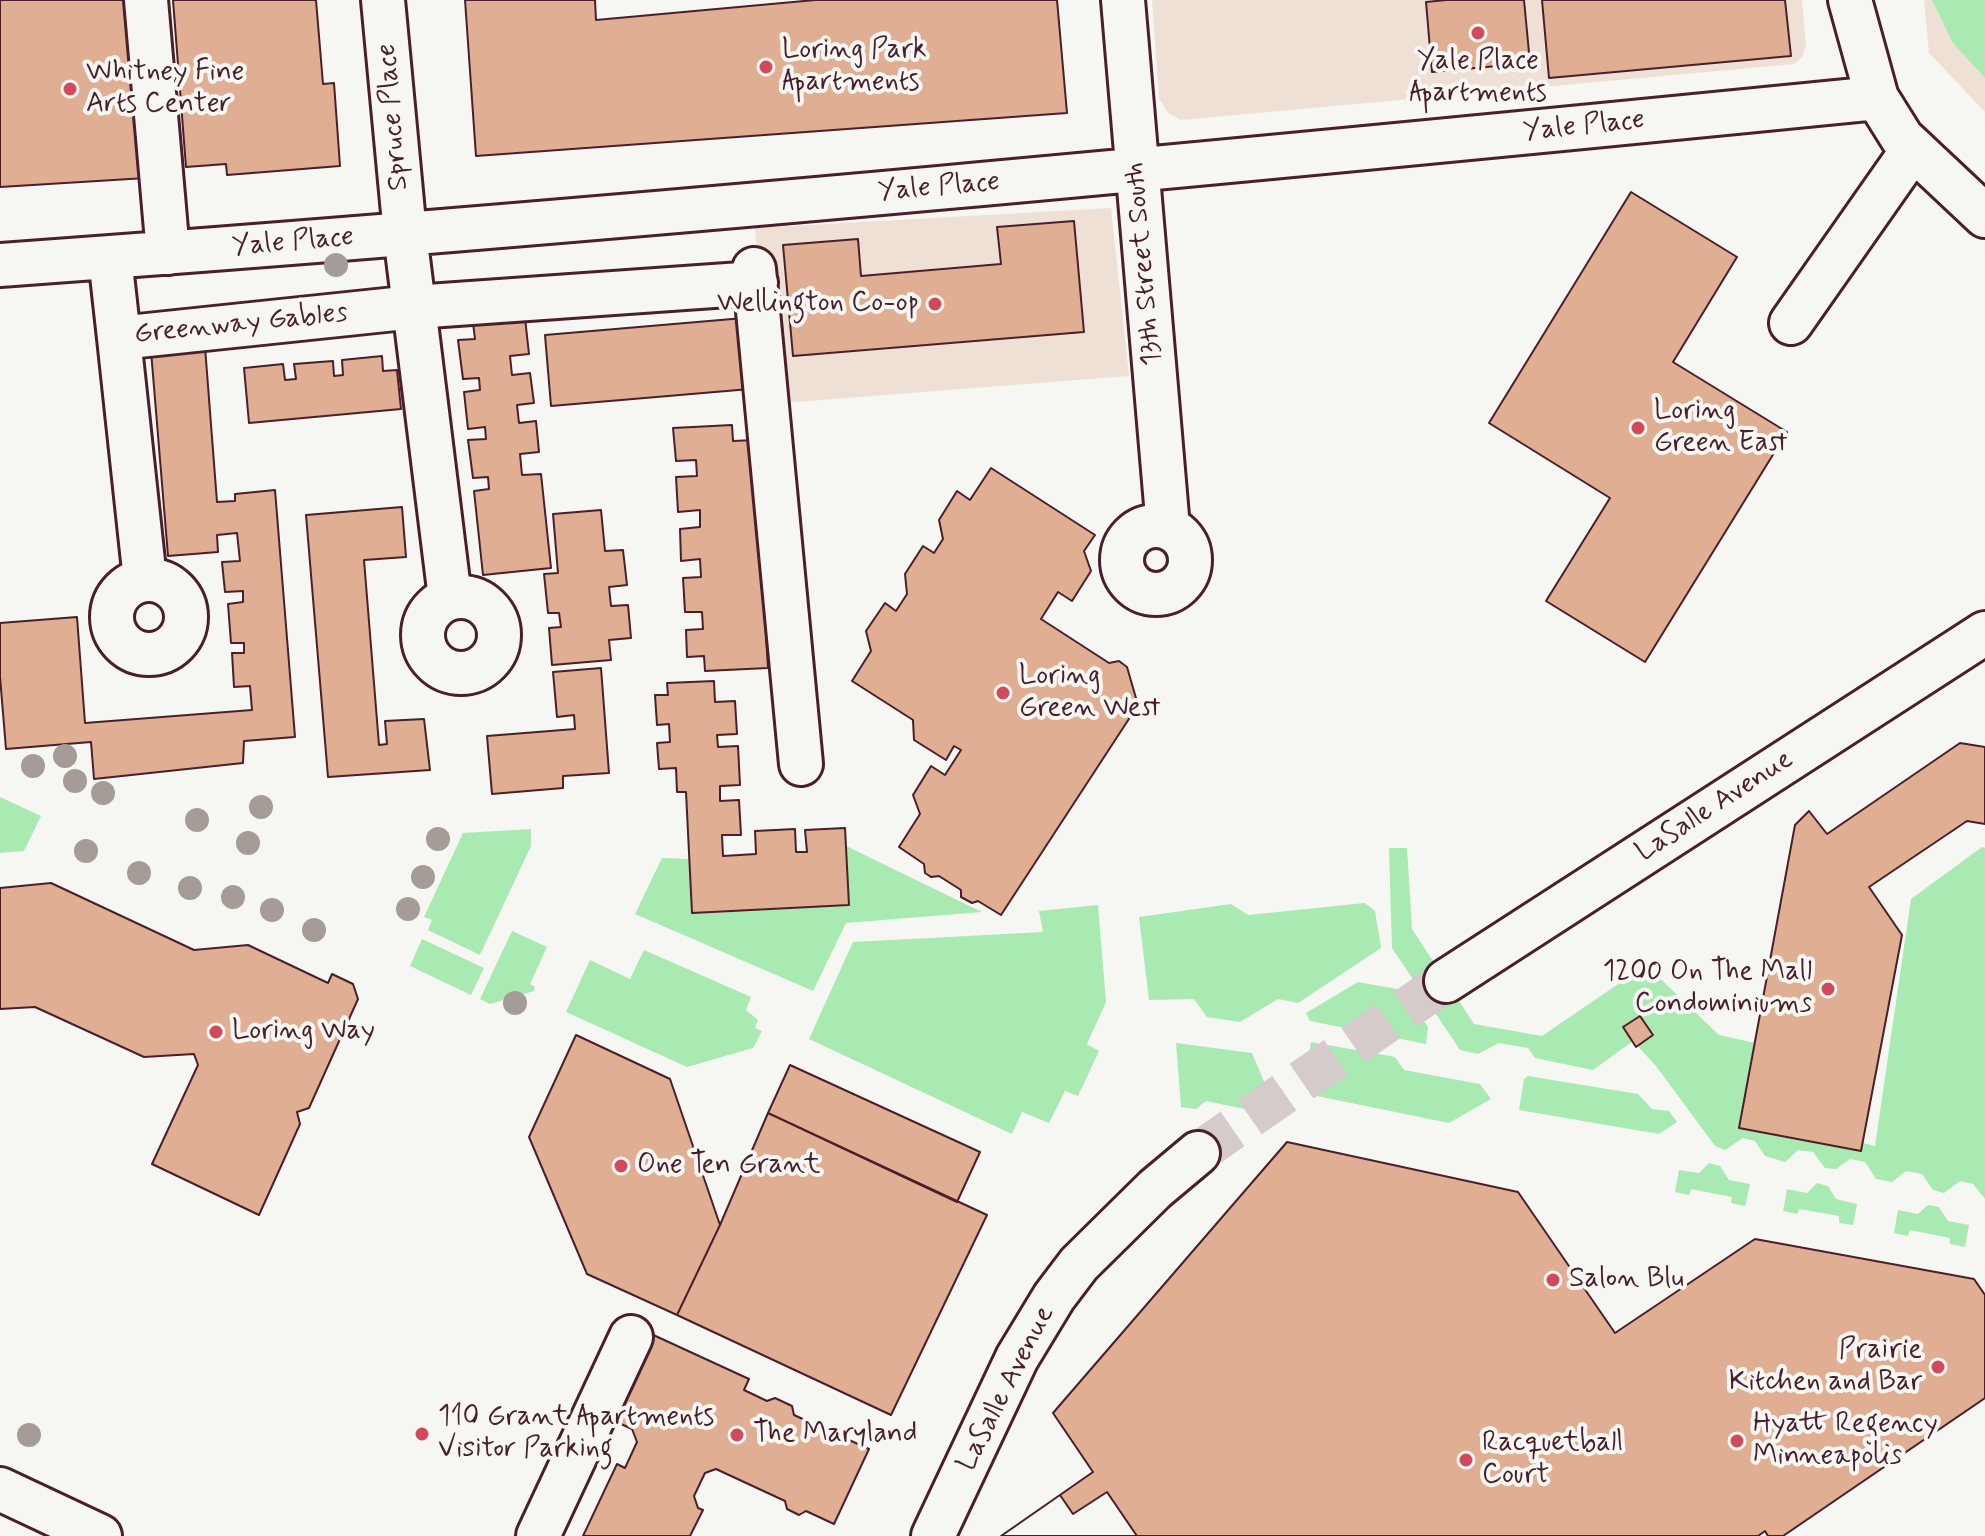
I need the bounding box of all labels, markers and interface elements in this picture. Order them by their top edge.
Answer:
marker: Yale Place Apartments [1469,24,1487,42]
place label: Loring Park Apartments [782,34,927,100]
street label: Spruce Place [371,42,417,192]
place label: Yale Place Apartments [1409,45,1547,111]
place label: Whitney Fine Arts Center [86,56,244,122]
marker: Loring Park Apartments [757,58,775,76]
marker: Whitney Fine Arts Center [61,80,79,98]
street label: Yale Place [1522,104,1646,150]
street label: 13th Street South [1119,161,1171,367]
street label: Yale Place [877,166,1001,210]
street label: Yale Place [231,221,355,265]
place label: Wellington Co-op [717,287,919,321]
marker: Wellington Co-op [926,295,944,313]
street label: Greenway Gables [133,297,349,353]
place label: Loring Green East [1654,395,1788,461]
marker: Loring Green East [1629,419,1647,437]
place label: Loring Green West [1019,660,1161,726]
marker: Loring Green West [994,684,1012,702]
street label: LaSalle Avenue [1630,744,1800,870]
place label: 1200 On The Mall Condominiums [1603,956,1812,1022]
marker: 1200 On The Mall Condominiums [1819,980,1837,998]
place label: Loring Way [232,1015,375,1049]
marker: Loring Way [207,1023,225,1041]
place label: One Ten Grant [637,1149,820,1183]
marker: One Ten Grant [612,1157,630,1175]
place label: Salon Blu [1569,1263,1684,1297]
marker: Salon Blu [1544,1271,1562,1289]
street label: LaSalle Avenue [951,1301,1063,1477]
place label: Prairie Kitchen and Bar [1729,1334,1922,1400]
marker: Prairie Kitchen and Bar [1929,1358,1947,1376]
place label: 110 Grant Apartments Visitor Parking [438,1401,714,1467]
place label: Hyatt Regency Minneapolis [1753,1408,1938,1474]
place label: The Maryland [753,1418,917,1452]
marker: 110 Grant Apartments Visitor Parking [413,1425,431,1443]
marker: The Maryland [728,1426,746,1444]
place label: Racquetball Court [1482,1427,1623,1493]
marker: Hyatt Regency Minneapolis [1728,1432,1746,1450]
marker: Racquetball Court [1457,1451,1475,1469]

